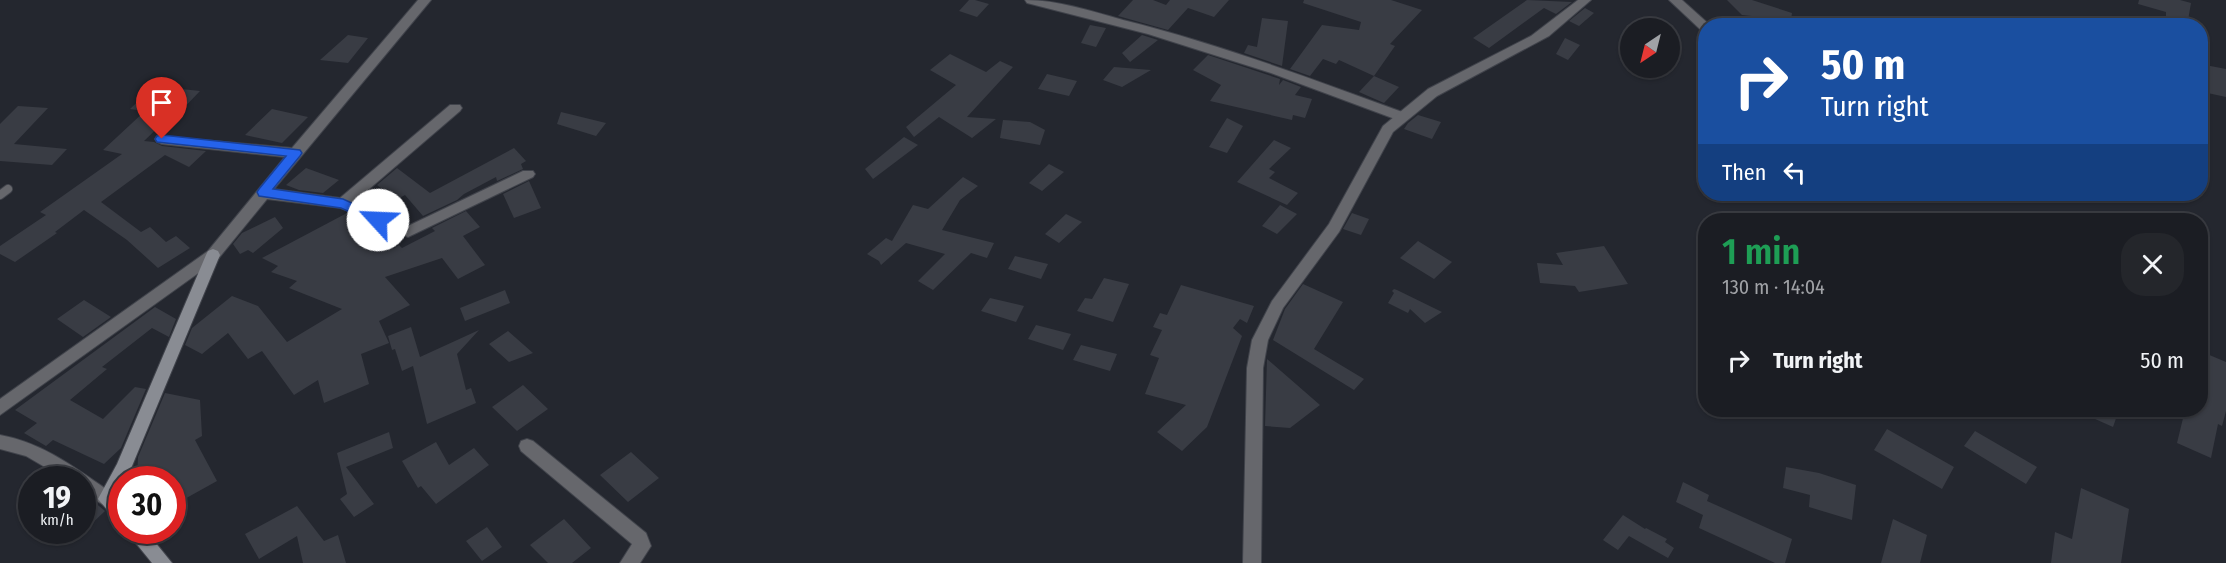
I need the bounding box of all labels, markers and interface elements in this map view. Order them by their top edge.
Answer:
north arrow [1620,18,1680,78]
map controls [1620,18,1680,78]
text: 50 m [1821,40,1905,90]
icon: right [1722,42,1800,120]
pin [136,77,187,139]
icon: arrive [145,86,178,119]
text: Turn right [1821,91,1929,123]
icon: left [1778,156,1811,189]
text: Then [1722,159,1766,186]
position arrow [346,188,410,252]
text: 1 min [1722,230,1800,274]
button: close [2121,233,2184,296]
text: 130 m · 14:04 [1722,275,1825,299]
icon: right [1722,344,1755,377]
text: Turn right [1773,347,1862,374]
text: 50 m [2140,347,2184,374]
speed limit sign: 30 [108,466,186,544]
text: 19 [43,480,71,516]
text: km/h [40,511,74,529]

